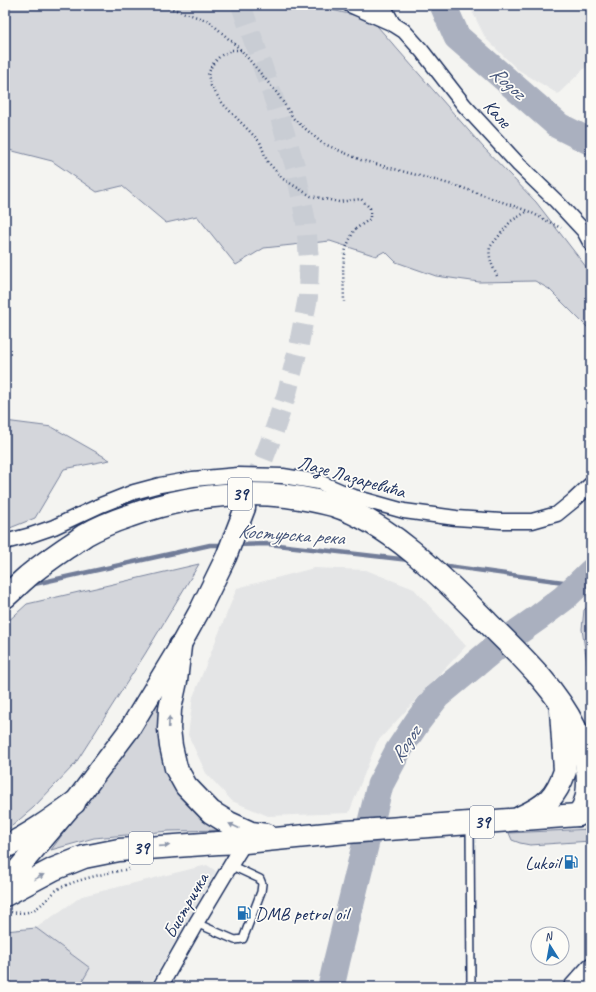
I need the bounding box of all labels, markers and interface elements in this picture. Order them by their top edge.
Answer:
water label: Rogoz [485,60,532,106]
street label: Кале [478,94,518,134]
street label: Лазе Лазаревића [295,450,410,504]
road number: 39 [228,478,252,510]
water label: Костурска река [237,518,347,551]
one-way arrow [166,715,172,728]
water label: Rogoz [385,719,428,767]
road number: 39 [470,806,494,838]
one-way arrow [228,822,240,828]
road number: 39 [129,832,153,864]
one-way arrow [158,843,170,850]
place label: Lukoil [525,851,564,875]
fuel station icon: Lukoil [563,854,579,870]
street label: Бистричка [158,867,215,943]
one-way arrow [34,873,45,880]
place label: DMB petrol oil [255,902,352,926]
fuel station icon: DMB petrol oil [236,905,252,921]
north arrow [530,926,570,966]
text: N [543,928,555,944]

